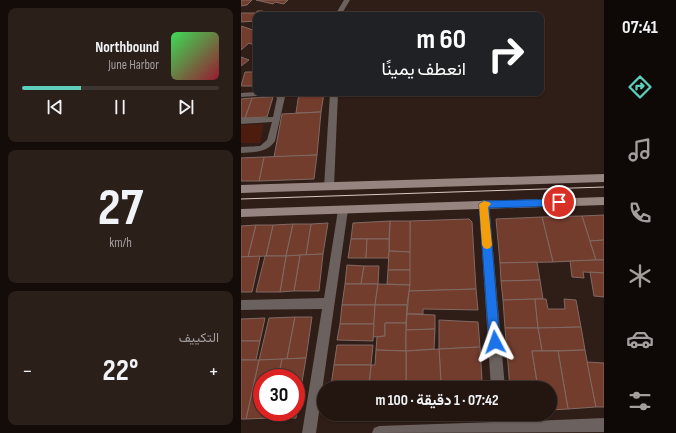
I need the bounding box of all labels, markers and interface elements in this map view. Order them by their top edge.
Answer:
text: 07:41 [622,17,658,38]
text: 60 m [417,23,466,56]
icon: right [480,28,532,80]
text: Northbound [95,38,159,57]
text: June Harbor [108,57,159,73]
text: انعطف يمينًا [381,59,466,80]
icon: directions [626,73,654,101]
icon: previous [44,96,66,118]
icon: pause [109,96,131,118]
icon: next [175,96,197,118]
icon: music [626,136,654,164]
text: 27 [98,177,143,240]
pin [542,185,576,219]
icon: arrive [548,191,570,213]
icon: phone [626,199,654,227]
text: km/h [109,235,132,251]
icon: climate [626,262,654,290]
position arrow [474,321,516,363]
icon: car [626,325,654,353]
text: التكييف [179,330,219,346]
text: 22° [103,353,138,389]
text: − [22,358,33,385]
text: + [208,358,219,385]
speed limit sign: 30 [253,369,305,421]
icon: filters [626,387,654,415]
text: 07:42 · 1 دقيقة · 100 m [375,391,499,410]

